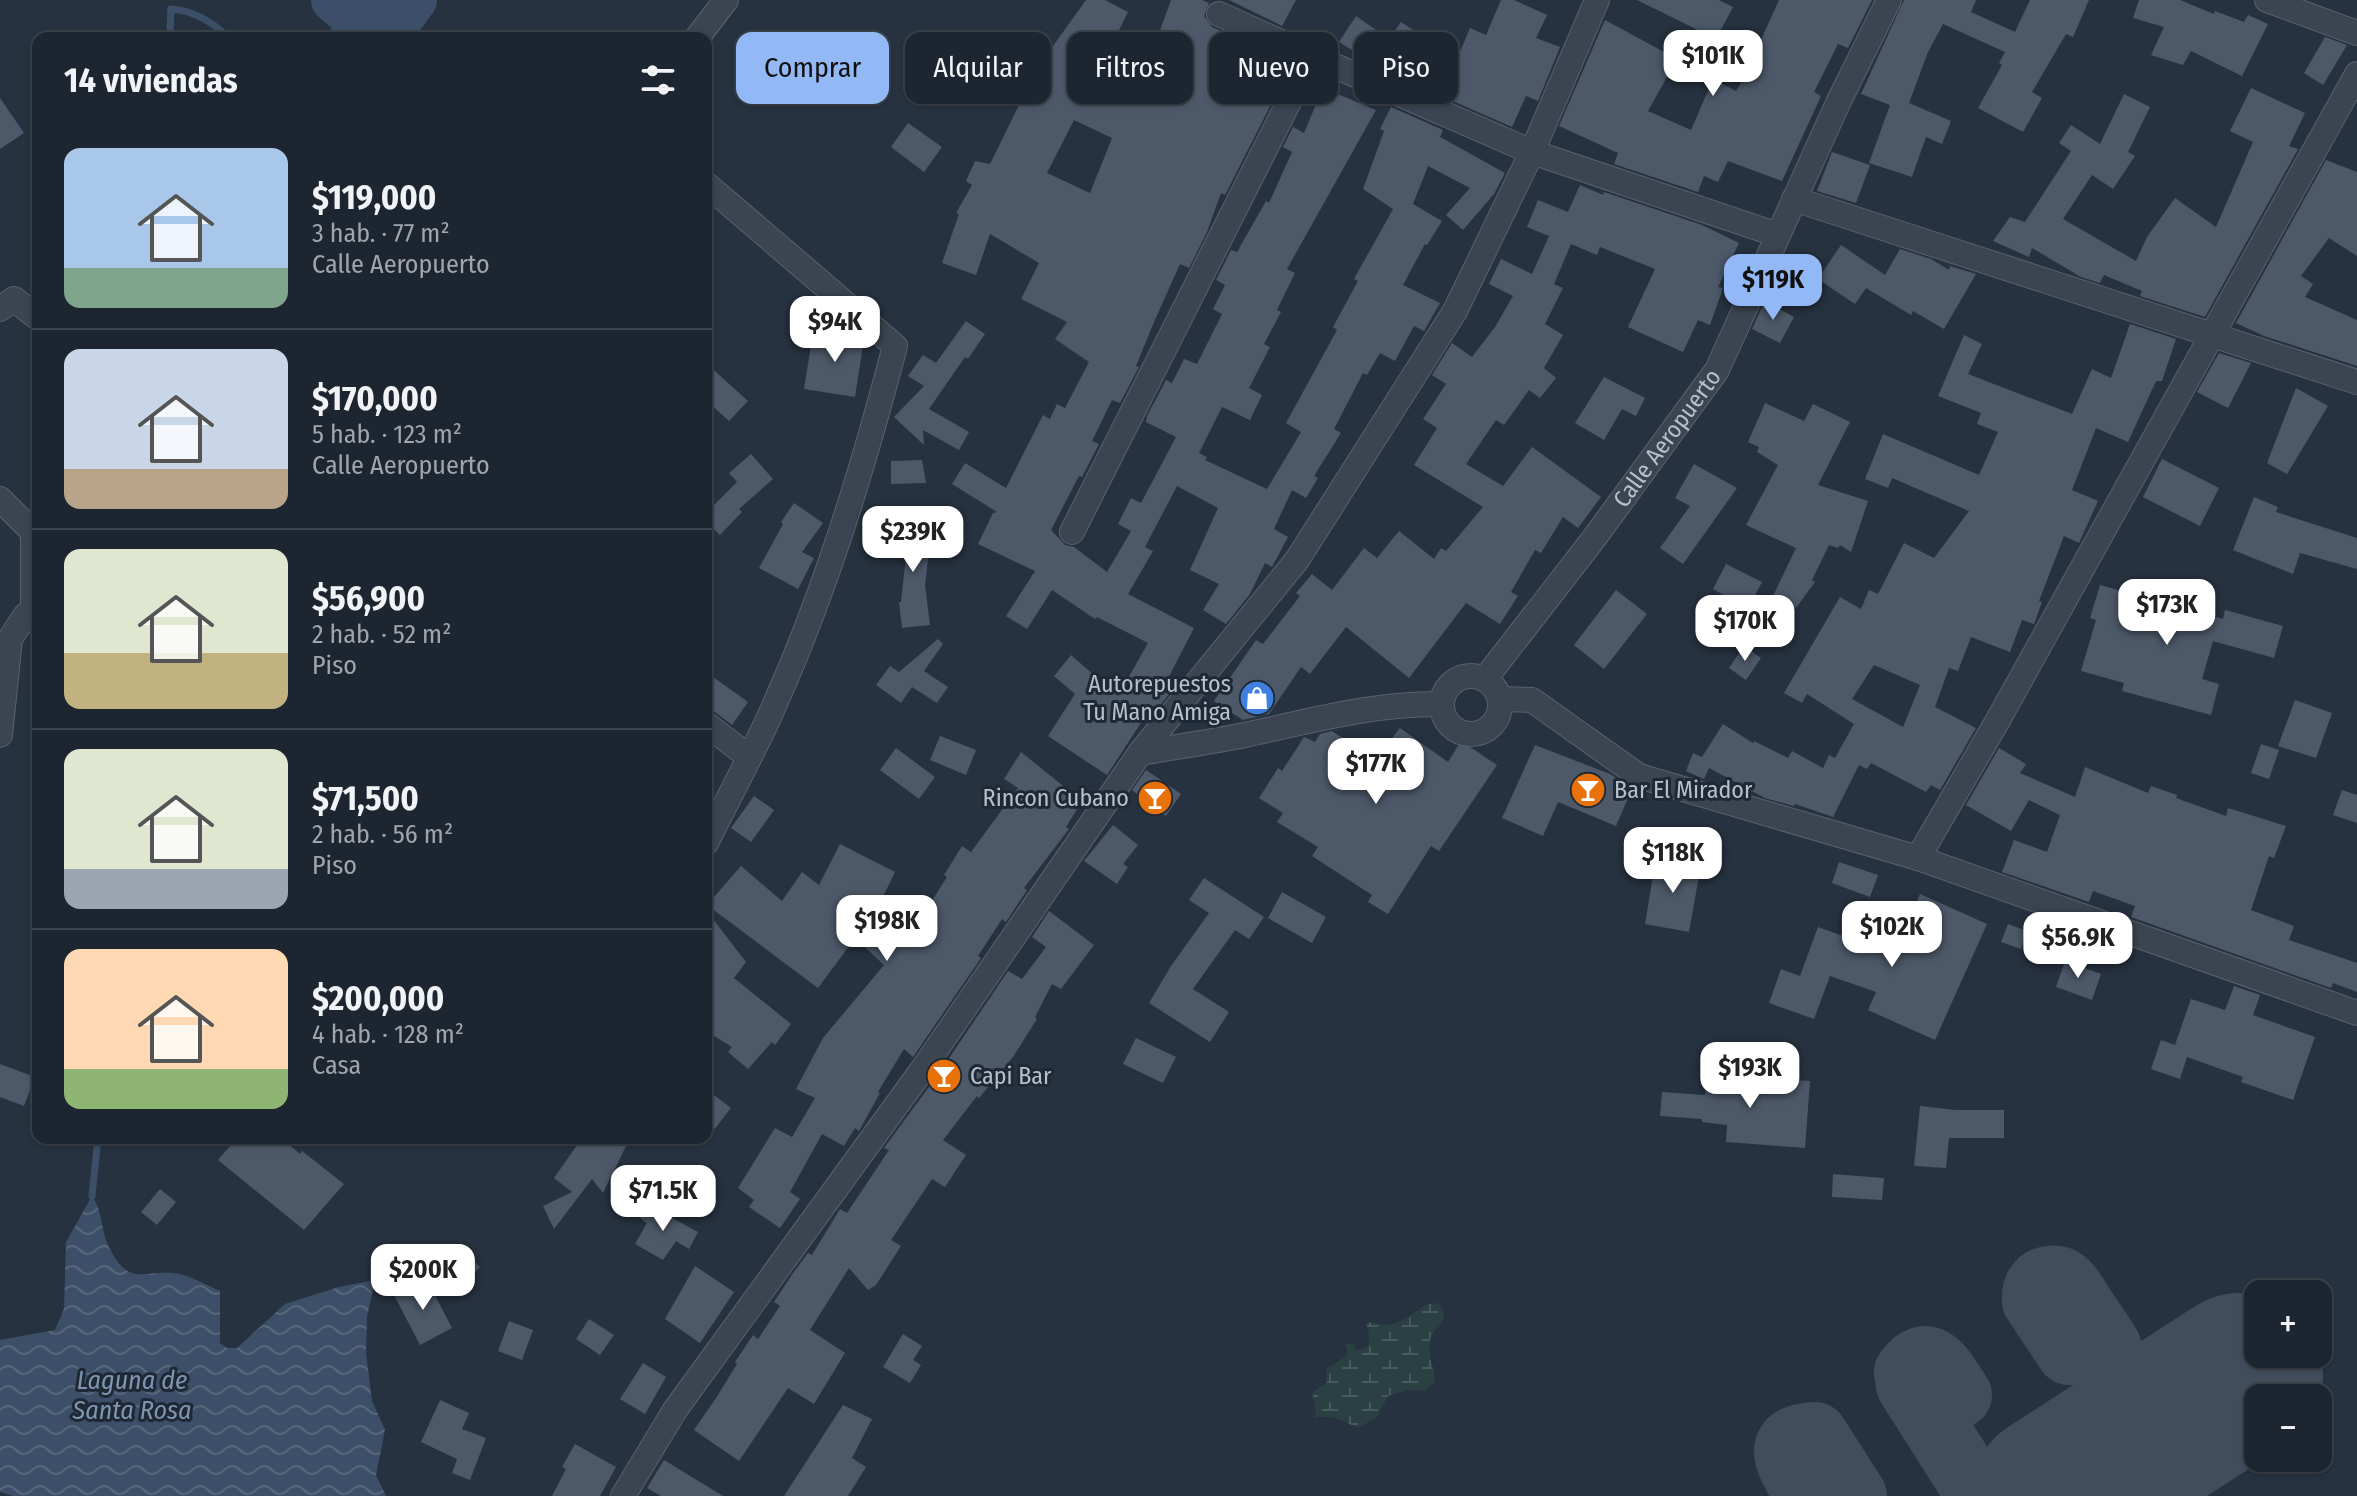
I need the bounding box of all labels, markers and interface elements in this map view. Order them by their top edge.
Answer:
pin: $101K [1657,30,1769,98]
chip: Comprar [736,32,889,104]
chip: Alquilar [905,32,1051,104]
chip: Filtros [1067,32,1193,104]
chip: Nuevo [1209,32,1338,104]
chip: Piso [1354,32,1458,104]
text: $101K [1682,40,1744,71]
icon: filters [636,58,680,102]
text: 14 viviendas [64,60,238,101]
text: $119,000 [312,177,436,218]
icon: home [128,180,224,276]
text: 3 hab. · 77 m² [312,218,450,249]
text: Calle Aeropuerto [312,249,490,280]
pin: $119K [1717,254,1829,322]
text: $119K [1742,264,1804,295]
pin: $94K [788,296,882,364]
text: $94K [808,306,862,337]
street label: Calle Aeropuerto [1607,364,1727,513]
text: $170,000 [312,378,438,419]
icon: home [128,381,224,477]
text: 5 hab. · 123 m² [312,419,462,450]
text: Calle Aeropuerto [312,450,490,481]
pin: $239K [857,506,969,574]
text: $239K [880,516,946,547]
text: $56,900 [312,578,425,619]
pin: $173K [2111,579,2223,647]
icon: home [128,581,224,677]
text: $173K [2136,589,2198,620]
pin: $170K [1689,595,1801,663]
text: $170K [1713,605,1777,636]
text: 2 hab. · 52 m² [312,619,451,650]
text: Piso [312,650,357,681]
place label: Autorepuestos Tu Mano Amiga [1083,670,1231,726]
shop icon: Autorepuestos Tu Mano Amiga [1238,679,1276,717]
pin: $177K [1320,738,1432,806]
text: $177K [1346,748,1406,779]
bar icon: Bar El Mirador [1569,771,1607,809]
place label: Bar El Mirador [1614,776,1753,804]
text: $71,500 [312,778,419,819]
bar icon: Rincon Cubano [1136,779,1174,817]
icon: home [128,781,224,877]
place label: Rincon Cubano [983,784,1129,812]
text: 2 hab. · 56 m² [312,819,453,850]
pin: $118K [1617,827,1729,895]
text: $118K [1642,837,1704,868]
text: Piso [312,850,357,881]
pin: $198K [831,895,943,963]
pin: $102K [1836,901,1948,969]
text: $198K [854,905,920,936]
text: $102K [1860,911,1924,942]
pin: $56.9K [2013,912,2143,980]
text: $56.9K [2041,922,2115,953]
text: $200,000 [312,978,444,1019]
icon: home [128,981,224,1077]
text: 4 hab. · 128 m² [312,1019,464,1050]
pin: $193K [1694,1042,1806,1110]
text: Casa [312,1050,361,1081]
text: $193K [1718,1052,1782,1083]
bar icon: Capi Bar [925,1057,963,1095]
place label: Capi Bar [970,1062,1052,1090]
pin: $71.5K [598,1165,728,1233]
text: $71.5K [629,1175,697,1206]
pin: $200K [367,1244,479,1312]
text: $200K [389,1254,457,1285]
map controls [2244,1280,2332,1472]
button: + [2244,1280,2332,1368]
water label: Laguna de Santa Rosa [71,1365,192,1426]
button: − [2244,1384,2332,1472]

